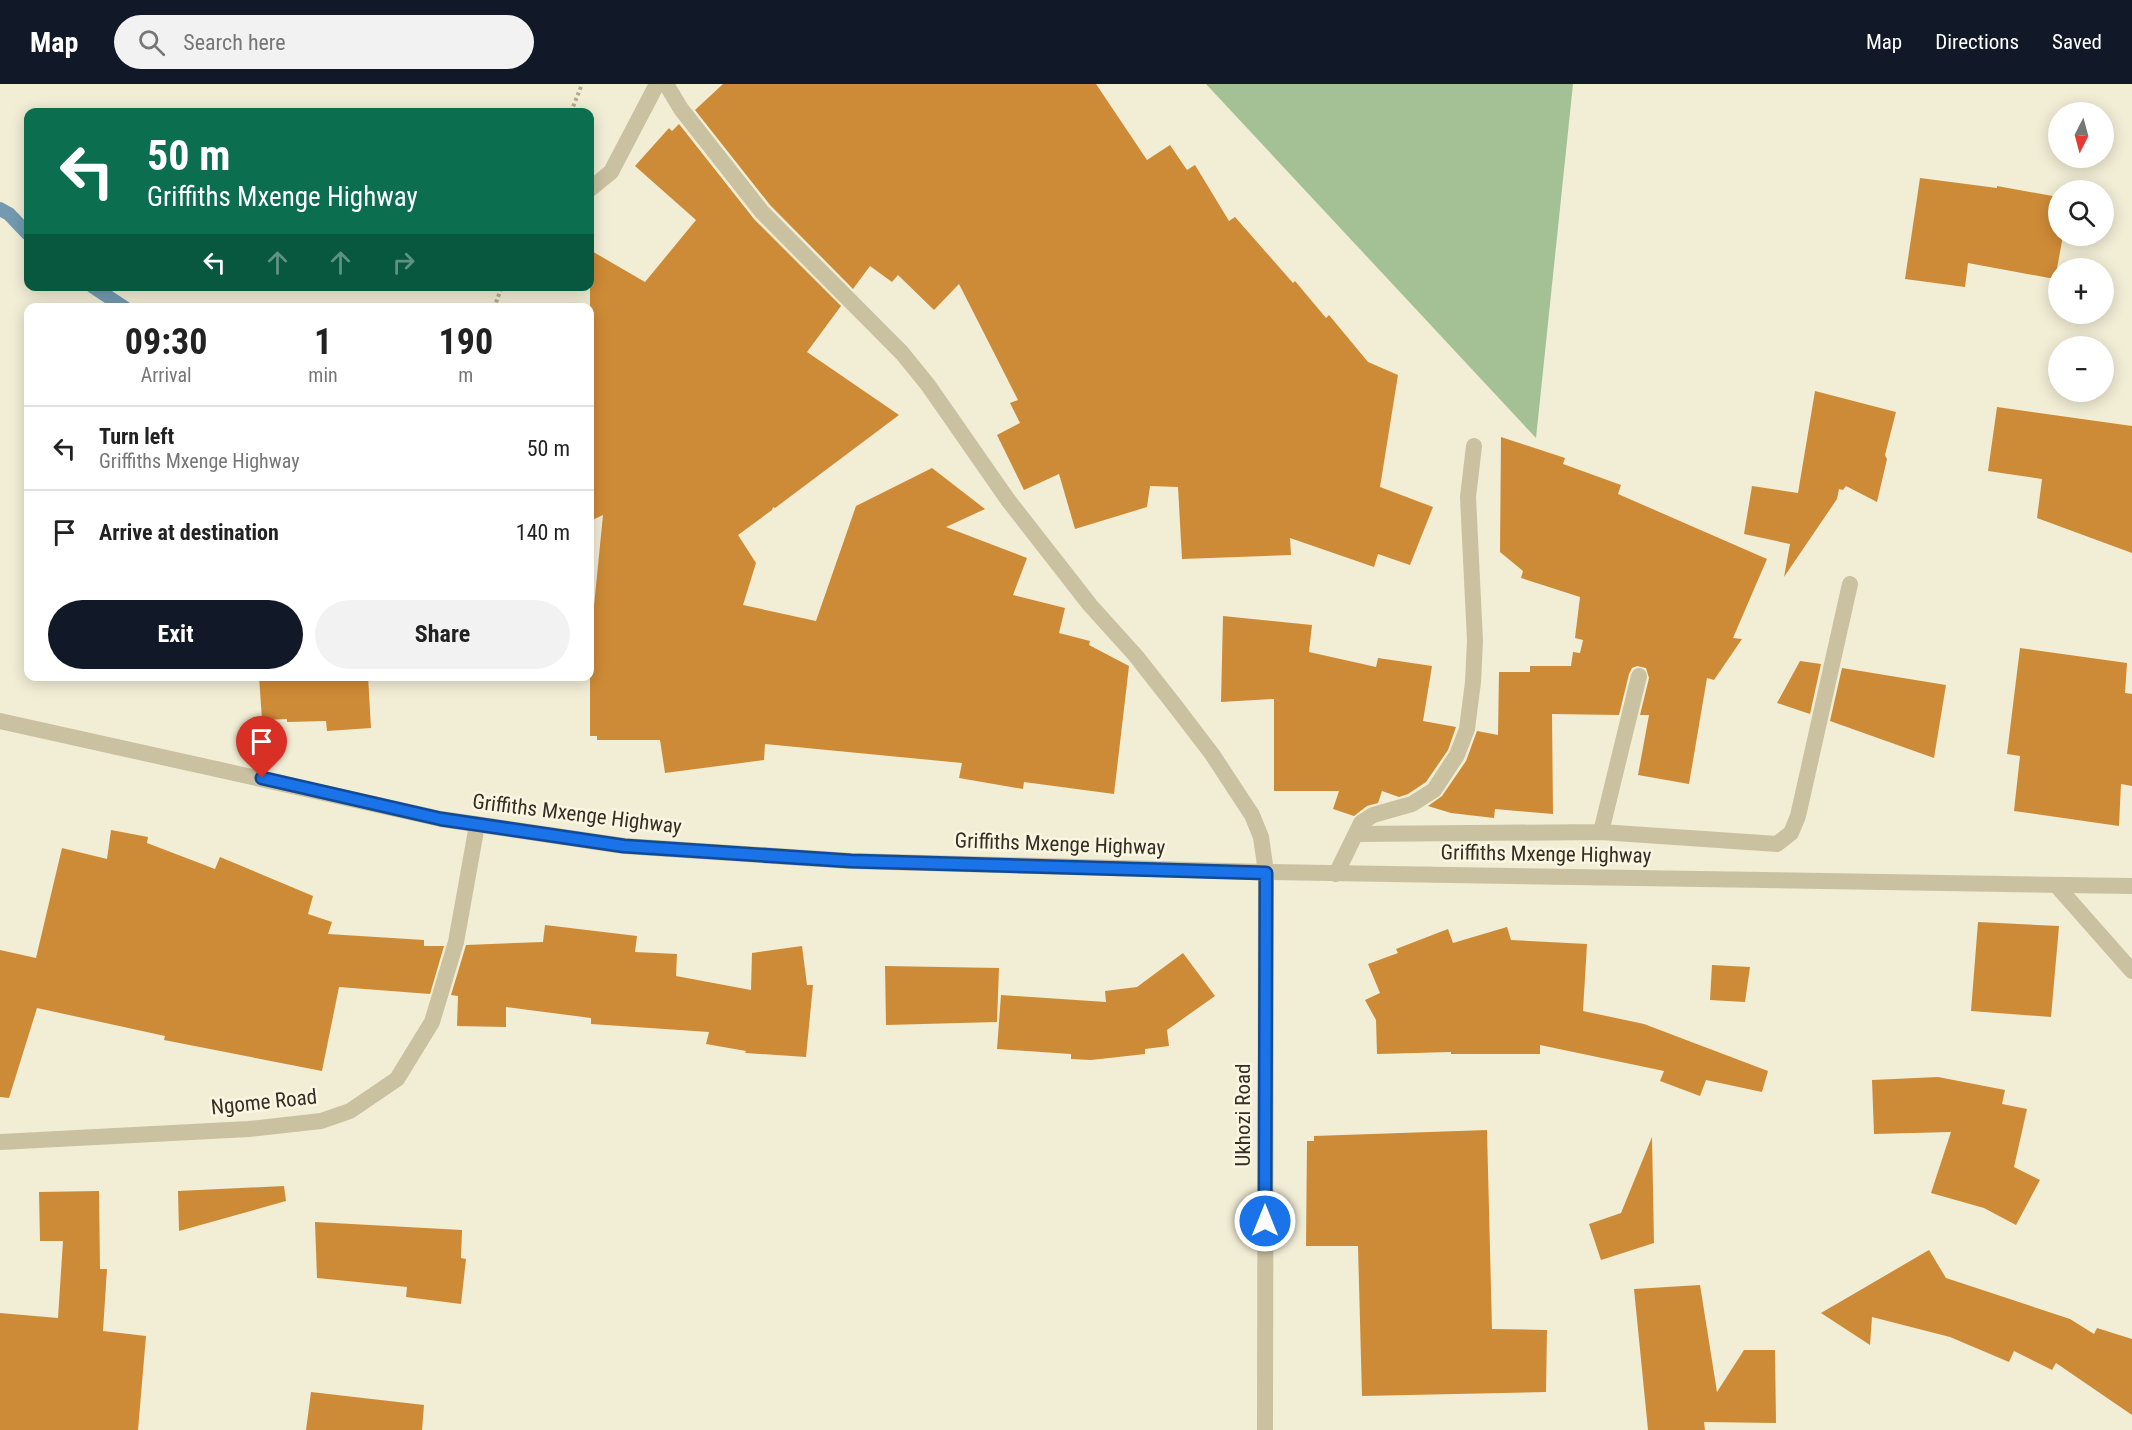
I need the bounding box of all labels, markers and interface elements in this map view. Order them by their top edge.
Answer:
search box [114,15,534,69]
text: Map [30,26,78,59]
icon: search [135,26,168,59]
text: Search here [183,30,286,55]
text: Map [1866,30,1902,54]
text: Directions [1935,30,2019,54]
text: Saved [2052,30,2102,54]
north arrow [2048,102,2114,168]
map controls [2048,102,2114,402]
text: 50 m [147,131,230,180]
icon: left [48,132,126,210]
button: search [2048,180,2114,246]
text: Griffiths Mxenge Highway [147,181,418,213]
icon: left [198,246,231,279]
icon: ahead [261,246,294,279]
icon: ahead [324,246,357,279]
icon: right [387,246,420,279]
button: + [2048,258,2114,324]
text: 09:30 [125,321,207,363]
text: 1 [314,321,332,363]
text: 190 [439,321,493,363]
button: − [2048,336,2114,402]
text: Arrival [141,363,192,387]
text: min [308,363,338,387]
text: m [458,363,473,387]
text: Turn left [99,424,174,449]
icon: left [48,432,81,465]
text: 50 m [527,436,570,461]
text: Griffiths Mxenge Highway [99,449,300,473]
icon: arrive [48,516,81,549]
text: Arrive at destination [99,520,279,545]
text: 140 m [516,520,570,545]
button: Exit [48,600,303,669]
button: Share [315,600,570,669]
pin [236,716,287,778]
icon: arrive [245,725,278,758]
street label: Griffiths Mxenge Highway [471,789,683,839]
street label: Griffiths Mxenge Highway [954,828,1166,860]
street label: Griffiths Mxenge Highway [1441,840,1652,868]
street label: Ukhozi Road [1231,1064,1255,1166]
street label: Ngome Road [210,1084,318,1120]
position arrow [1233,1189,1297,1253]

